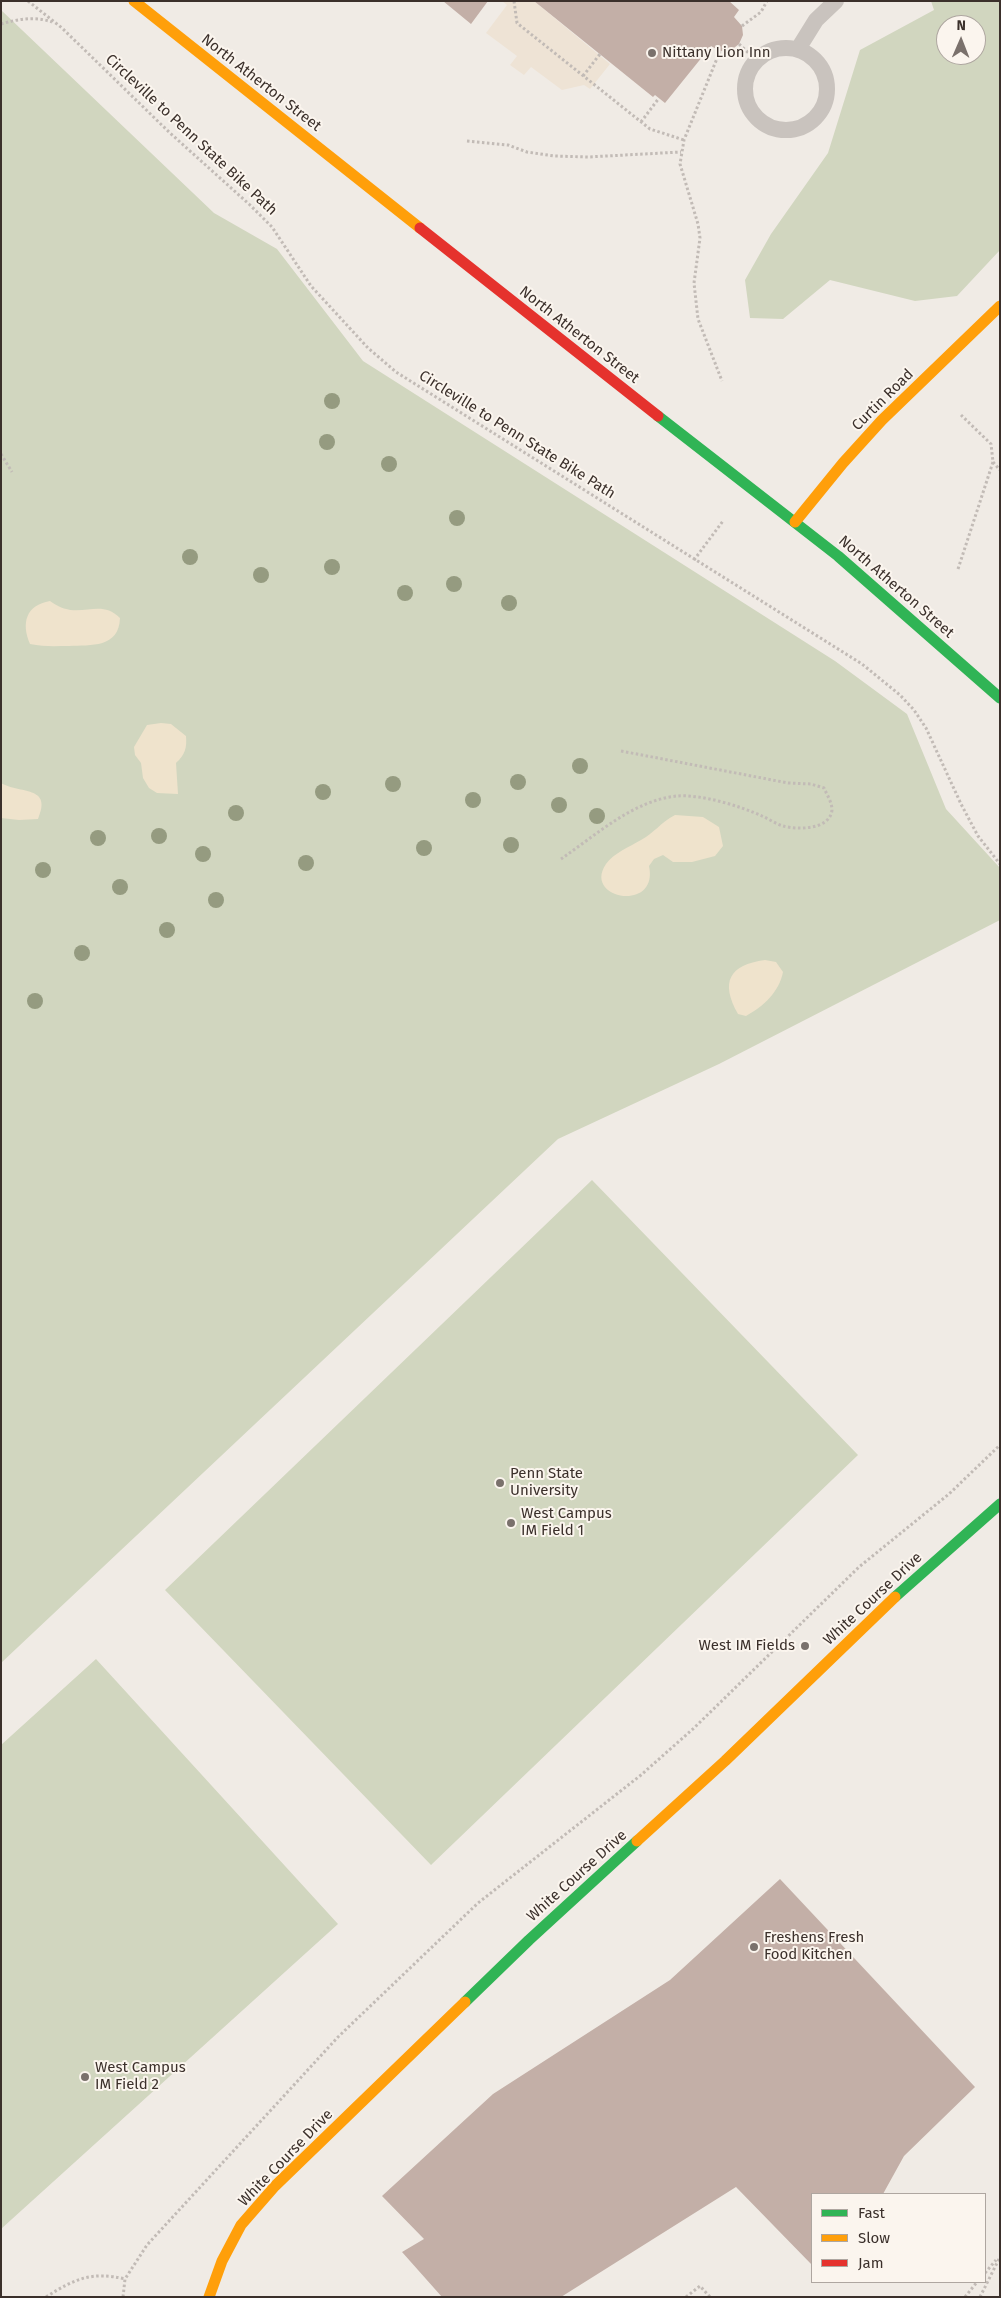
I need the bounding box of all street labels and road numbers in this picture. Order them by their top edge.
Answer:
street label: North Atherton Street [197,31,325,135]
street label: Circleville to Penn State Bike Path [101,51,281,219]
street label: North Atherton Street [515,283,643,387]
street label: Curtin Road [848,365,918,435]
street label: Circleville to Penn State Bike Path [415,367,619,503]
street label: North Atherton Street [835,532,957,642]
street label: White Course Drive [820,1549,926,1649]
street label: White Course Drive [523,1826,631,1926]
street label: White Course Drive [235,2106,337,2210]

